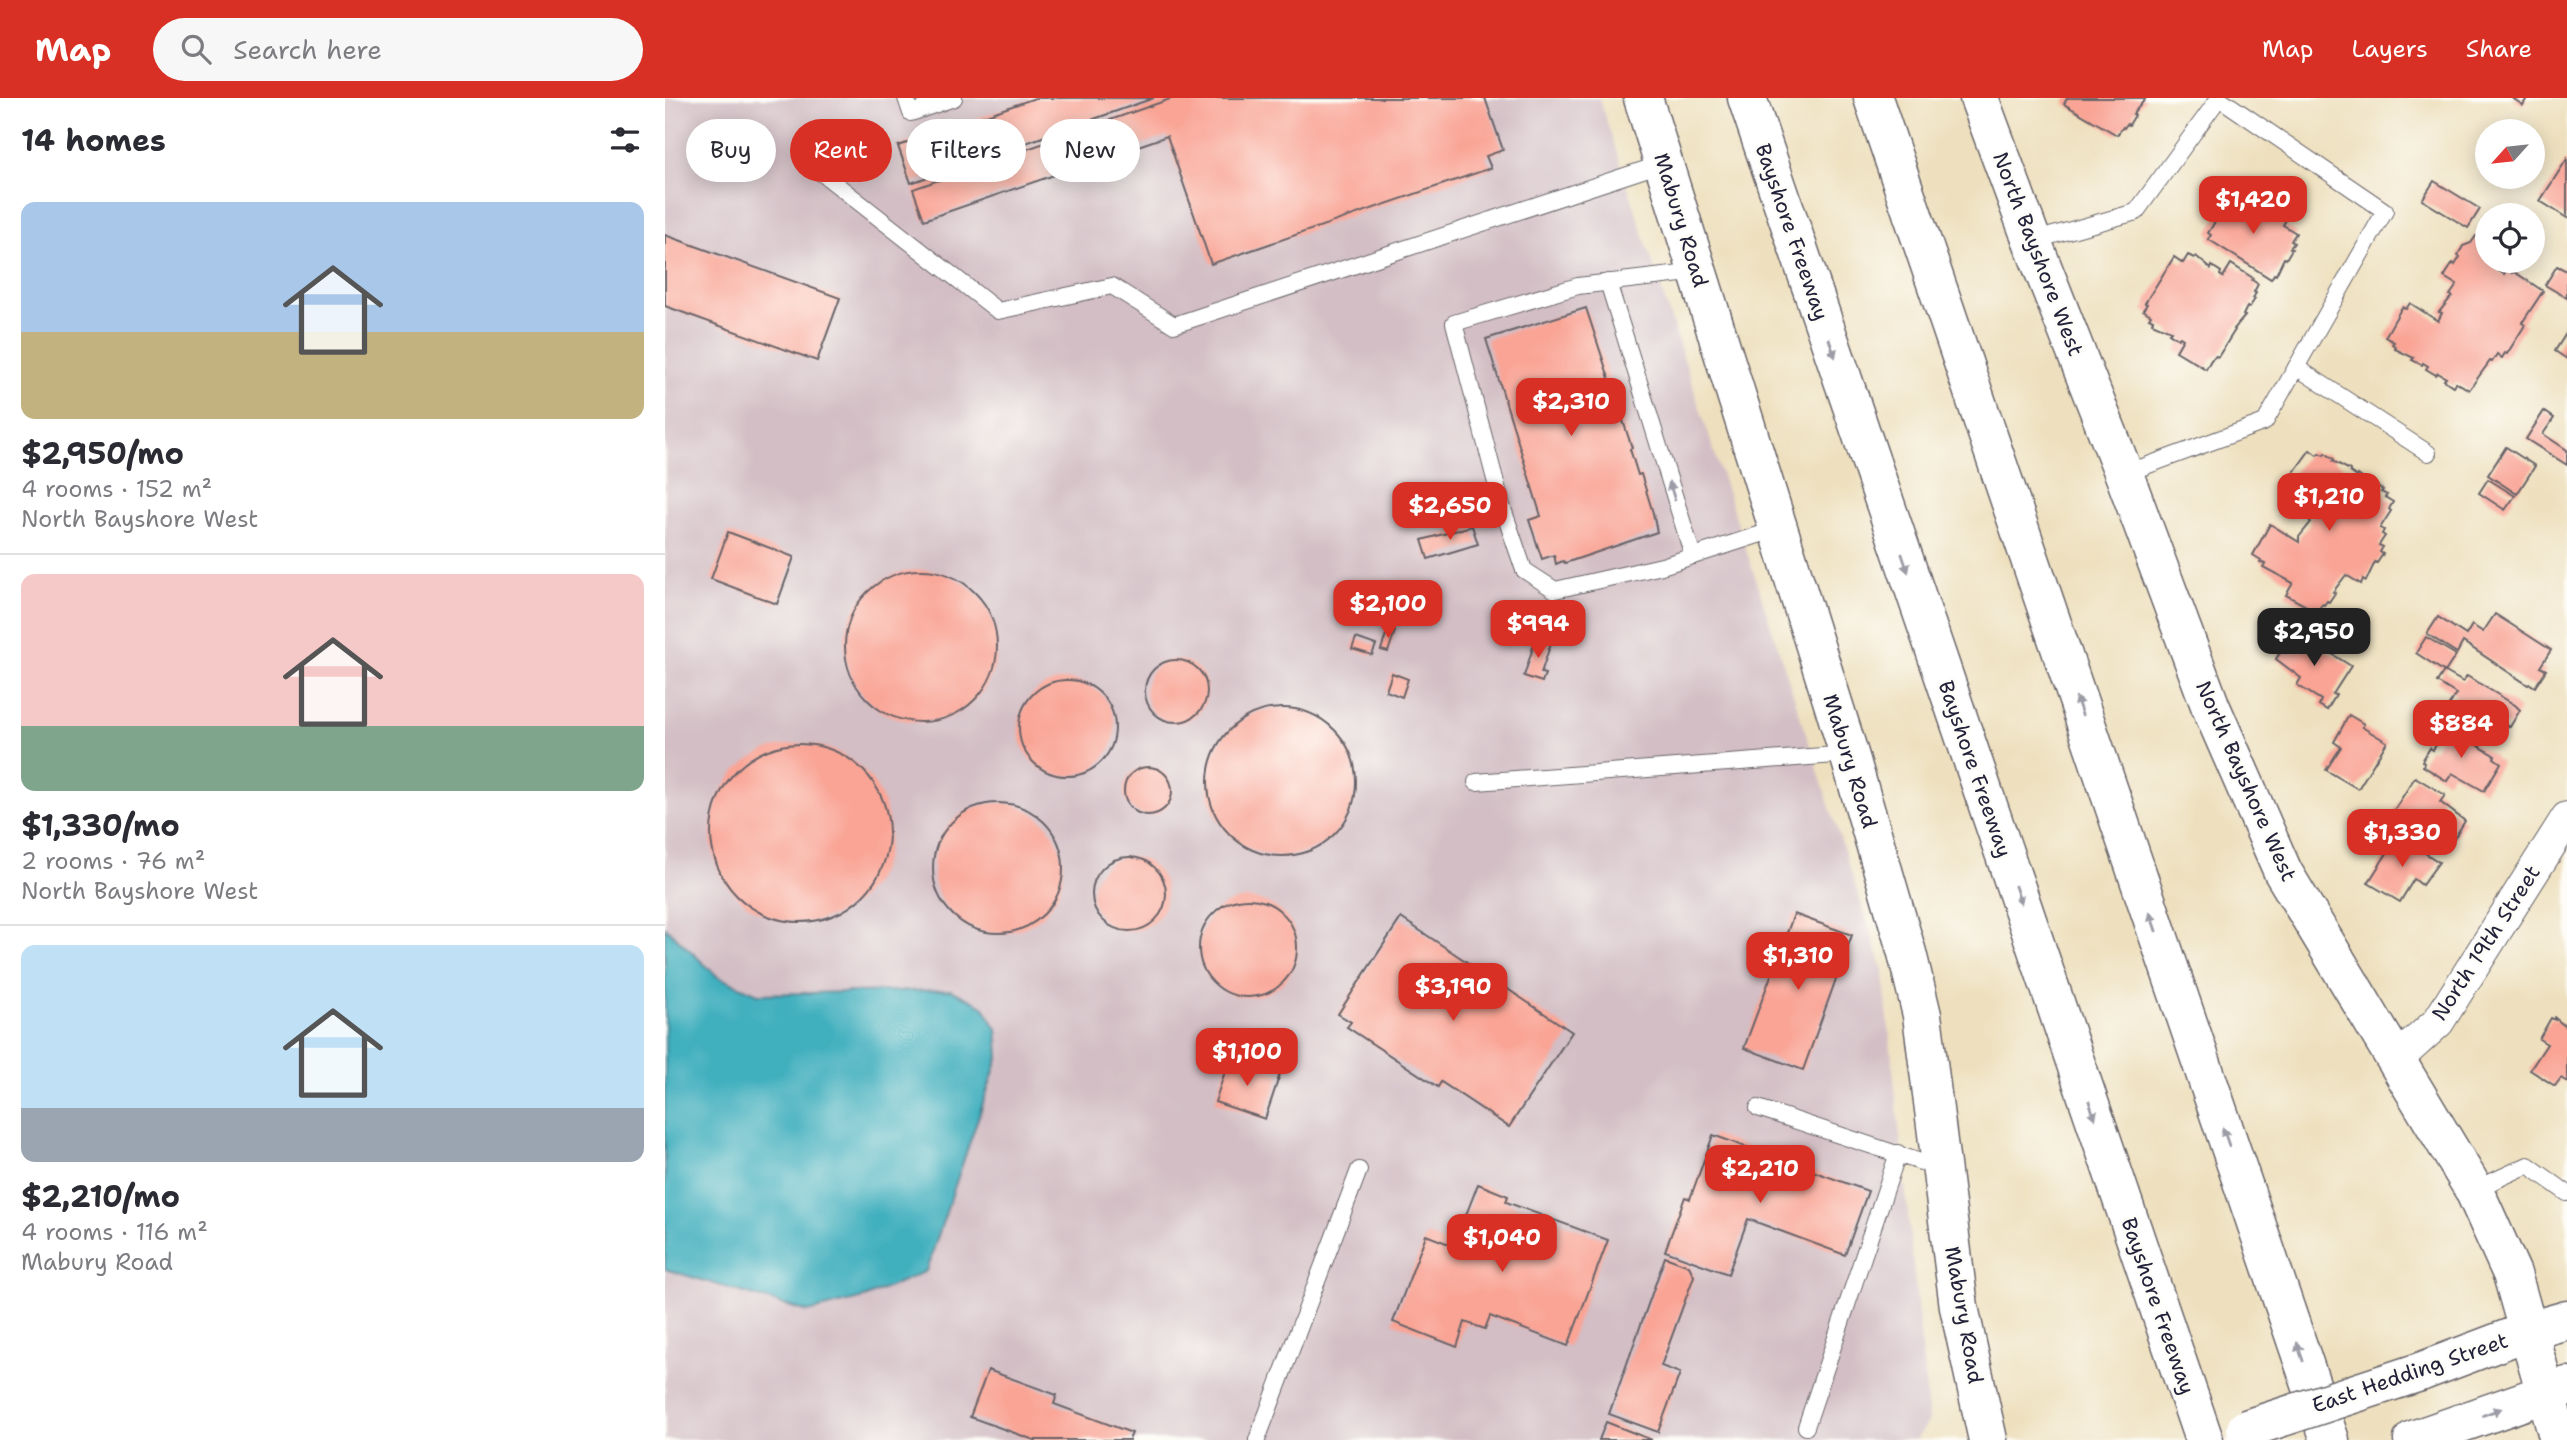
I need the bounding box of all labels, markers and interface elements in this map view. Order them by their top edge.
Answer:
search box [153,18,643,81]
text: Map [35,27,111,72]
icon: search [177,30,215,68]
text: Search here [233,32,382,67]
text: Map [2262,33,2313,65]
text: Layers [2351,33,2428,65]
text: Share [2466,33,2532,65]
chip: Buy [686,119,776,182]
chip: Rent [790,119,892,182]
chip: Filters [906,119,1026,182]
chip: New [1040,119,1140,182]
north arrow [2475,119,2545,189]
map controls [2475,119,2545,273]
text: 14 homes [21,120,166,161]
icon: filters [606,121,644,159]
street label: Bayshore Freeway [1749,140,1835,324]
street label: North Bayshore West [1986,148,2090,360]
street label: Mabury Road [1647,149,1715,291]
pin: $1,420 [2196,176,2310,236]
text: $1,420 [2215,184,2291,214]
button: locate [2475,203,2545,273]
icon: home [270,247,396,373]
one-way arrow [1827,338,1838,359]
pin: $2,310 [1514,378,1628,438]
text: $2,310 [1532,386,1610,416]
text: $2,950/mo [21,433,184,474]
text: 4 rooms · 152 m² [21,474,212,504]
pin: $1,210 [2272,474,2386,533]
one-way arrow [1667,480,1677,501]
text: $1,210 [2293,481,2365,511]
pin: $2,650 [1393,482,1507,542]
text: $2,650 [1408,490,1492,520]
text: North Bayshore West [21,504,258,534]
one-way arrow [1900,553,1911,574]
pin: $2,100 [1331,580,1445,640]
text: $2,100 [1349,588,1427,618]
pin: $994 [1497,601,1579,660]
text: $994 [1507,608,1569,638]
pin: $2,950 [2257,608,2371,668]
text: $2,950 [2273,616,2355,646]
icon: home [270,619,396,745]
street label: North Bayshore West [2189,676,2303,886]
street label: Bayshore Freeway [1932,677,2018,861]
street label: Mabury Road [1816,690,1884,832]
one-way arrow [2074,696,2084,717]
pin: $884 [2420,700,2502,760]
text: $884 [2429,708,2493,738]
text: $1,330/mo [21,805,180,846]
pin: $1,330 [2345,810,2459,869]
text: $1,330 [2363,817,2441,847]
text: 2 rooms · 76 m² [21,846,205,876]
street label: North 19th Street [2425,860,2547,1026]
text: North Bayshore West [21,876,258,906]
one-way arrow [2013,884,2024,905]
one-way arrow [2147,911,2158,932]
pin: $1,310 [1741,932,1855,992]
text: $1,310 [1762,940,1834,970]
pin: $3,190 [1396,964,1510,1023]
text: $3,190 [1414,971,1492,1001]
icon: home [270,990,396,1116]
pin: $1,100 [1190,1028,1304,1088]
text: $1,100 [1212,1036,1282,1066]
one-way arrow [2087,1100,2098,1121]
one-way arrow [2220,1126,2231,1147]
pin: $2,210 [1703,1146,1817,1205]
text: $2,210 [1721,1153,1799,1183]
text: $2,210/mo [21,1176,180,1217]
pin: $1,040 [1445,1214,1559,1274]
street label: Bayshore Freeway [2115,1214,2201,1398]
text: 4 rooms · 116 m² [21,1217,208,1247]
text: $1,040 [1463,1222,1541,1252]
street label: Mabury Road [1938,1244,1990,1386]
text: Mabury Road [21,1247,173,1277]
street label: East Hedding Street [2308,1326,2512,1420]
one-way arrow [2294,1342,2304,1363]
one-way arrow [2482,1406,2503,1417]

